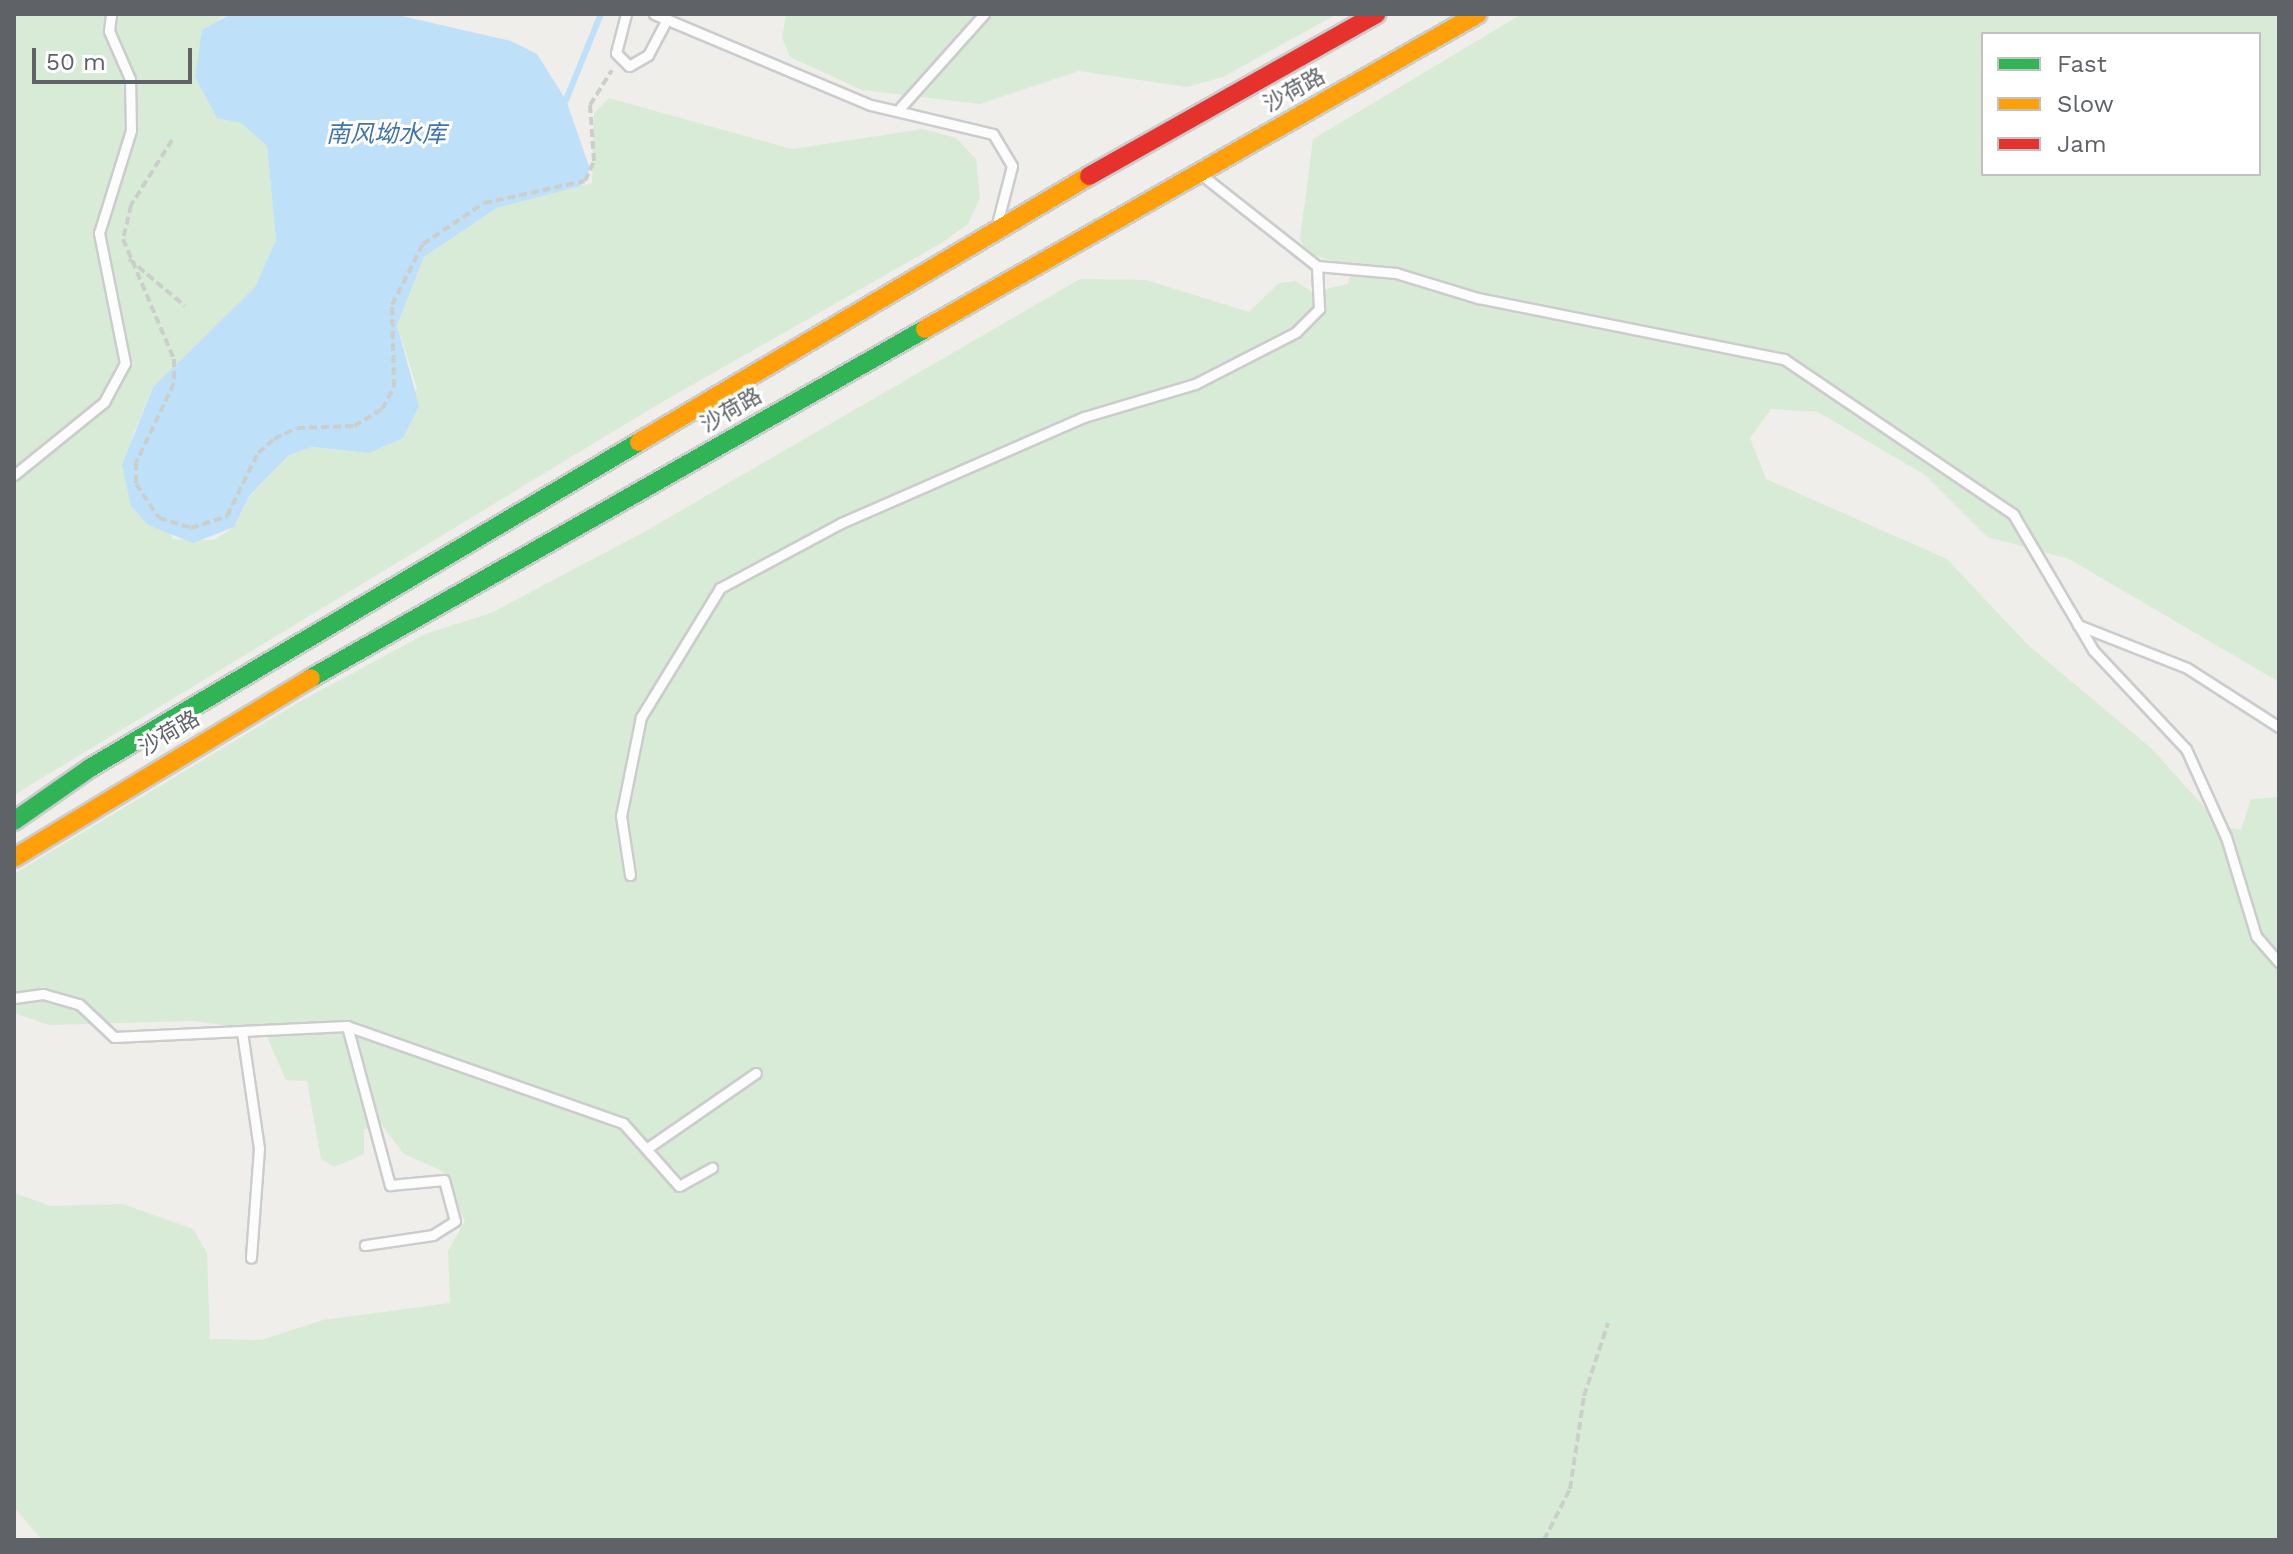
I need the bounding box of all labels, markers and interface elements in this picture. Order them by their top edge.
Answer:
scale bar [36,32,196,82]
legend [1981,32,2261,176]
text: 50 m [46,48,106,76]
text: Fast [2057,50,2107,78]
street label: 沙荷路 [1259,62,1329,118]
text: Slow [2057,90,2114,118]
water label: 南风坳水库 [326,121,446,149]
text: Jam [2057,130,2107,158]
street label: 沙荷路 [696,382,766,438]
street label: 沙荷路 [134,705,204,761]

